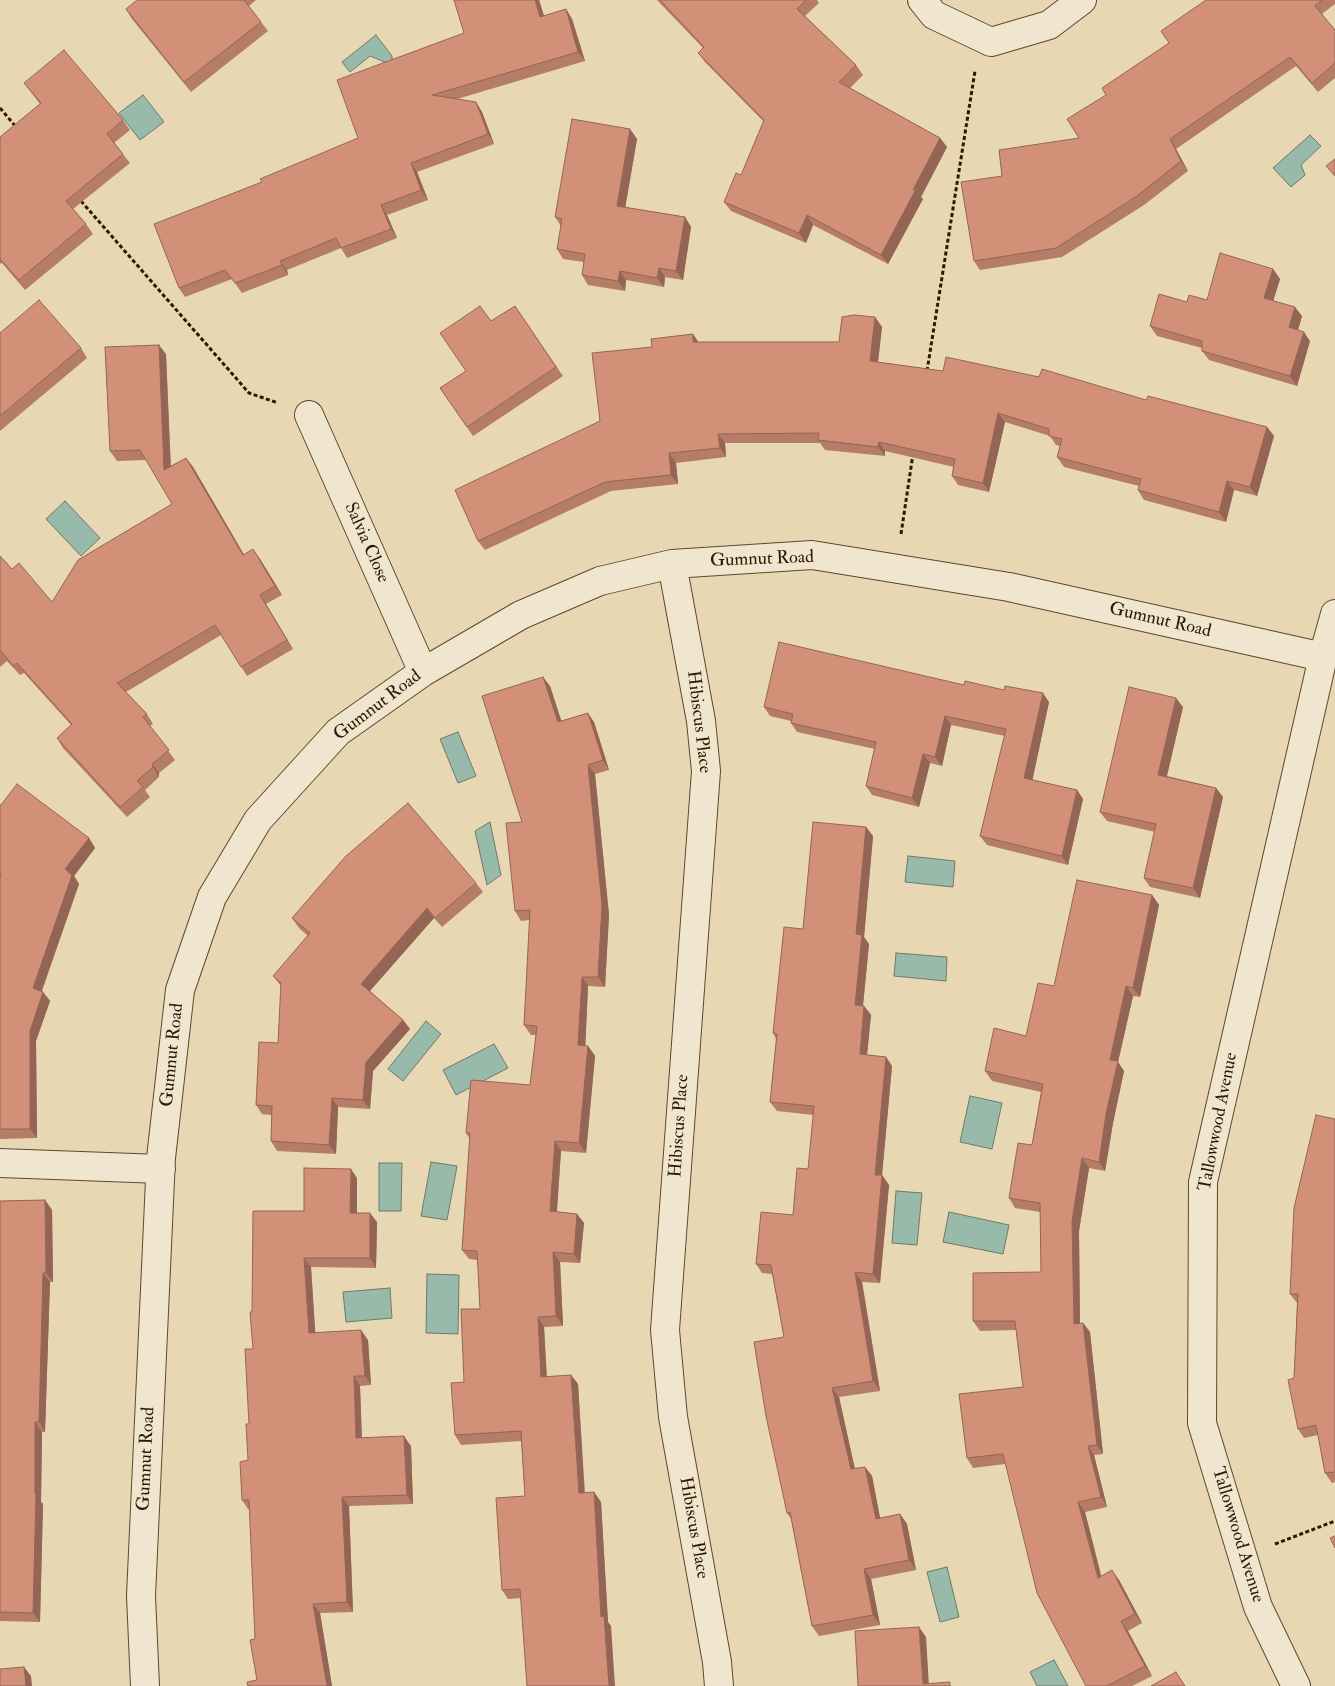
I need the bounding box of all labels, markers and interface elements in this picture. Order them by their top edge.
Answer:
street label: Salvia Close [339,499,393,587]
street label: Gumnut Road [710,547,814,573]
street label: Gumnut Road [1107,599,1213,643]
street label: Gumnut Road [330,666,426,746]
street label: Hibiscus Place [681,670,715,774]
street label: Gumnut Road [157,1002,189,1108]
street label: Tallowwood Avenue [1195,1051,1243,1193]
street label: Hibiscus Place [666,1074,694,1178]
street label: Gumnut Road [133,1406,161,1512]
street label: Tallowwood Avenue [1206,1465,1268,1605]
street label: Hibiscus Place [673,1475,713,1581]

